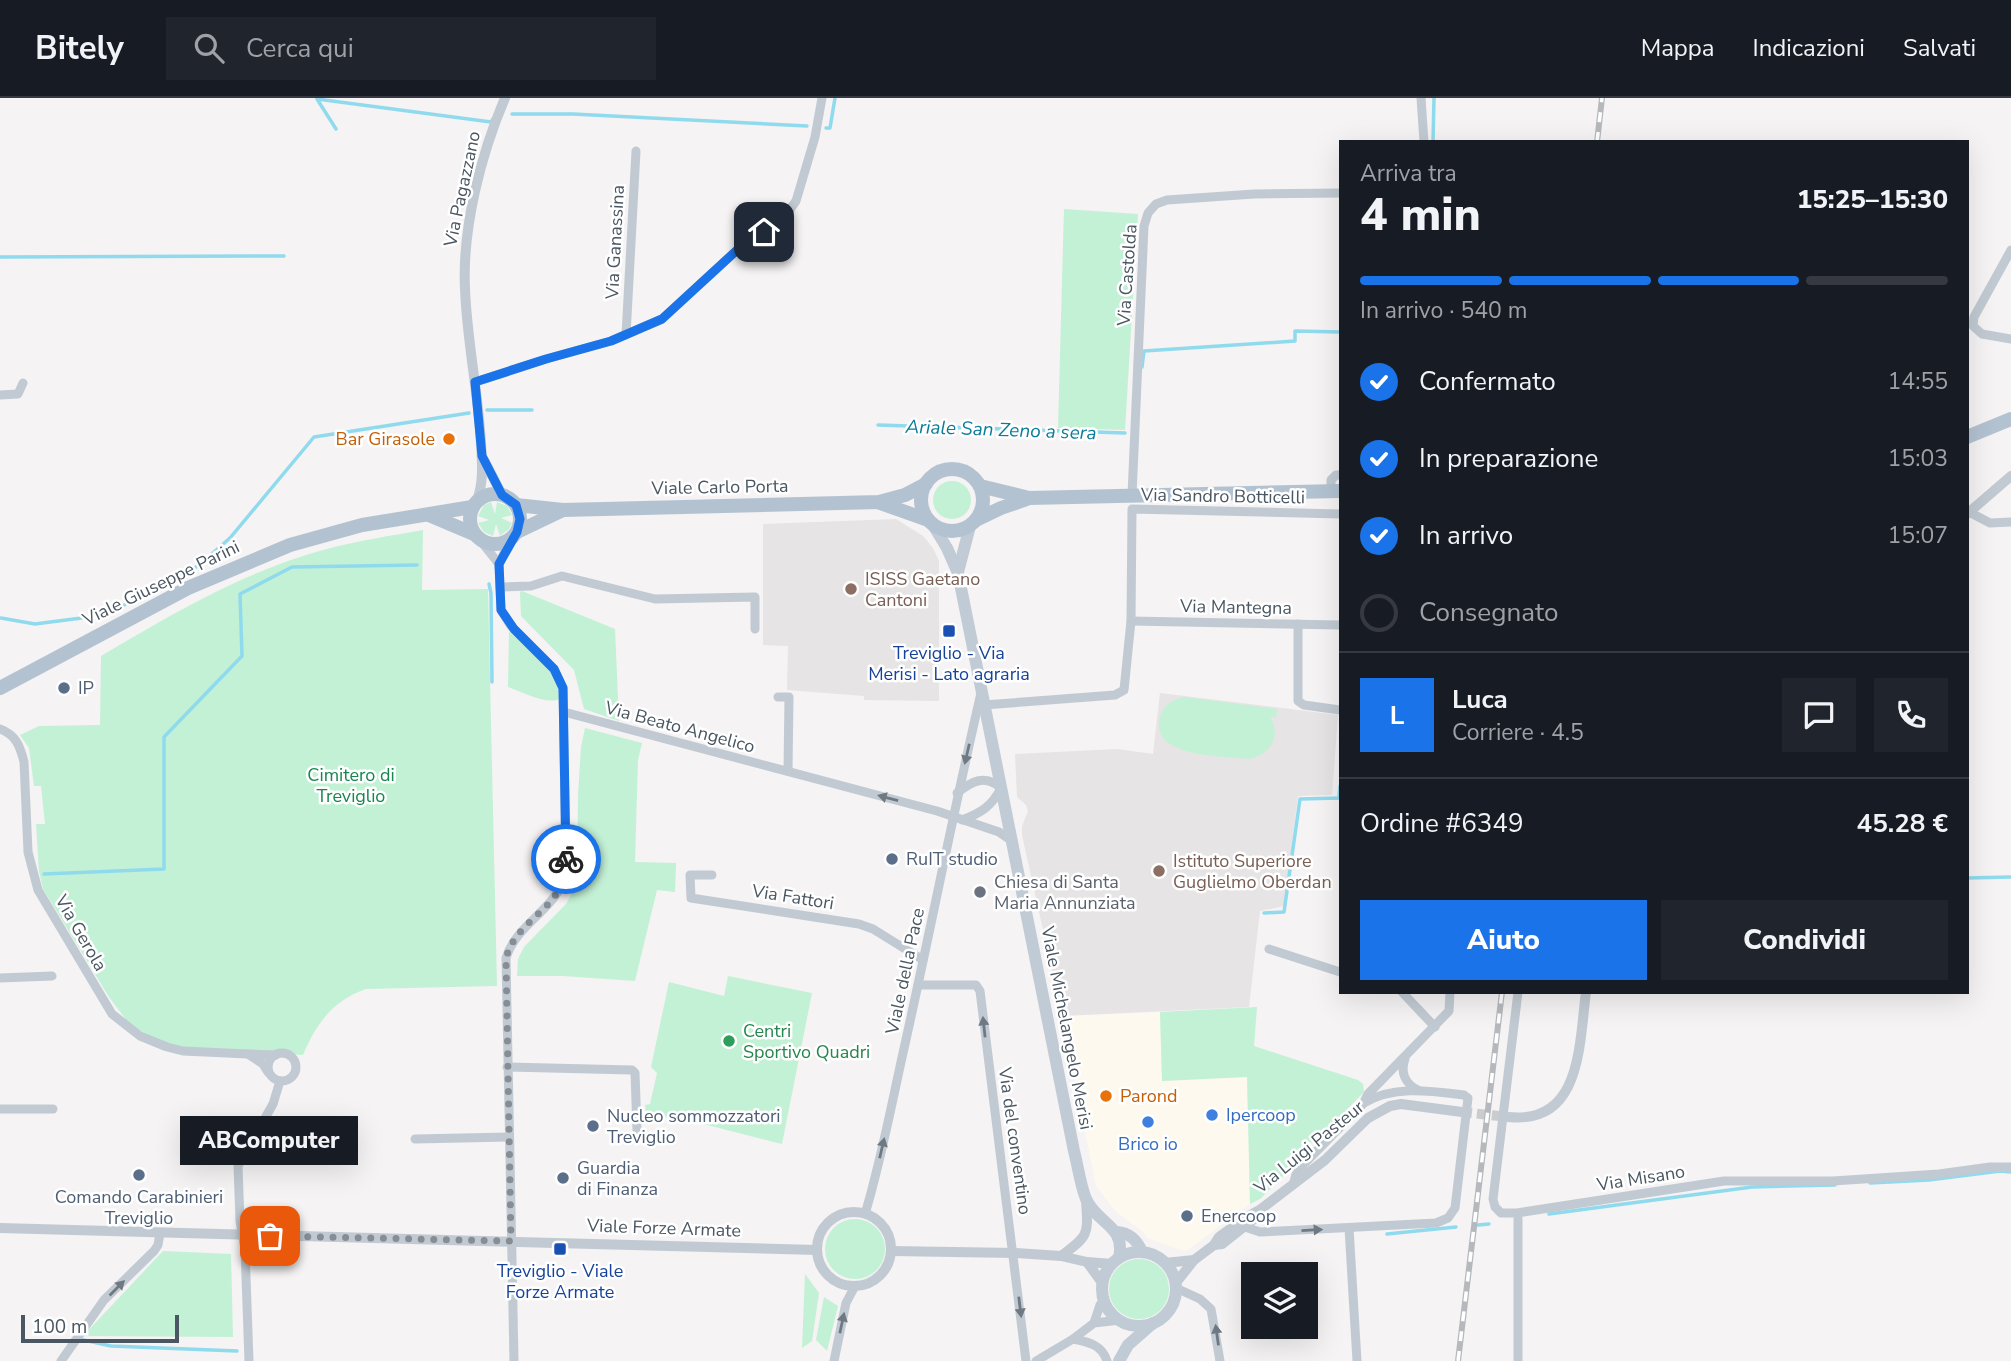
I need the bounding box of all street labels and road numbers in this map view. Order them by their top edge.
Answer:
street label: Via Pagazzano [438,129,486,250]
street label: Via Ganassina [600,184,630,301]
street label: Via Castolda [1111,223,1143,328]
street label: Viale Carlo Porta [650,474,789,500]
street label: Via Sandro Botticelli [1140,483,1305,509]
street label: Viale Giuseppe Parini [78,535,243,632]
street label: Via Mantegna [1179,594,1292,620]
street label: Via Beato Angelico [602,695,757,759]
street label: Via Fattori [749,879,836,915]
street label: Via Gerola [49,890,113,976]
street label: Viale della Pace [880,906,930,1037]
street label: Viale Michelangelo Merisi [1035,923,1099,1132]
street label: Via del conventino [993,1065,1037,1216]
street label: Via Luigi Pasteur [1248,1095,1370,1200]
street label: Via Misano [1594,1159,1687,1197]
street label: Viale Forze Armate [586,1213,741,1243]

